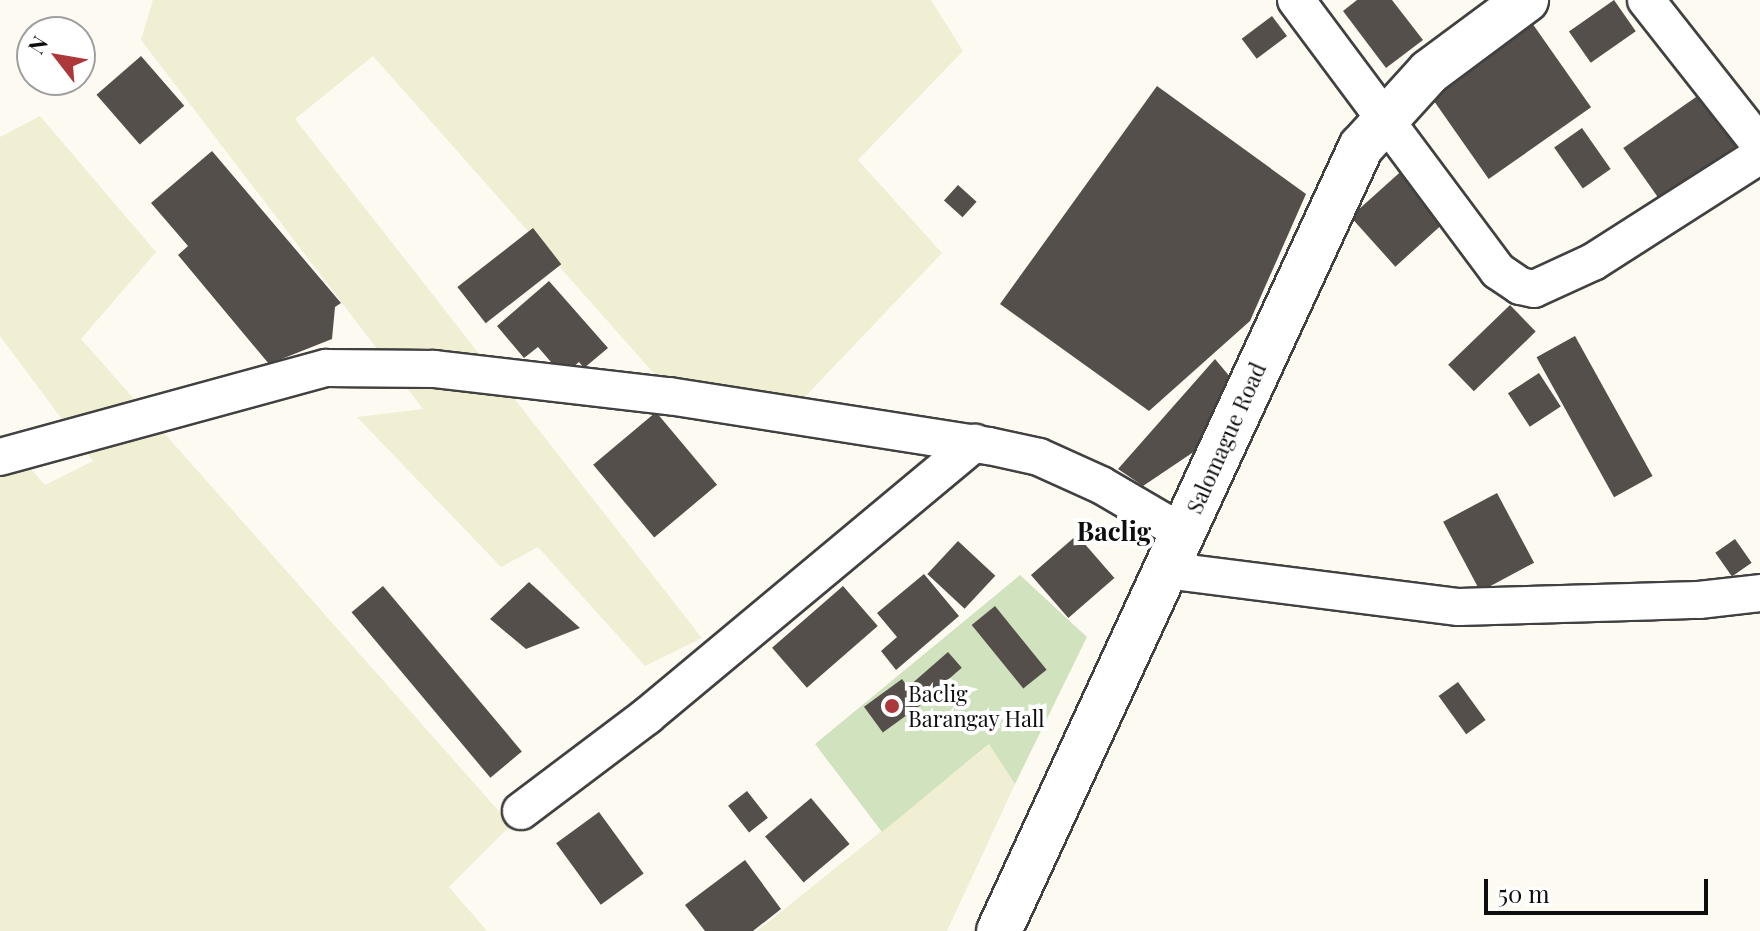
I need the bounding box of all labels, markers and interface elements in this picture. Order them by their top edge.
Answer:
north arrow [16,16,96,96]
text: N [20,30,54,59]
street label: Salomague Road [1181,358,1271,518]
district label: Baclig [1077,515,1151,547]
place label: Baclig Barangay Hall [908,680,1045,732]
marker: Baclig Barangay Hall [883,697,901,715]
scale bar [1488,863,1712,913]
text: 50 m [1498,877,1550,909]

